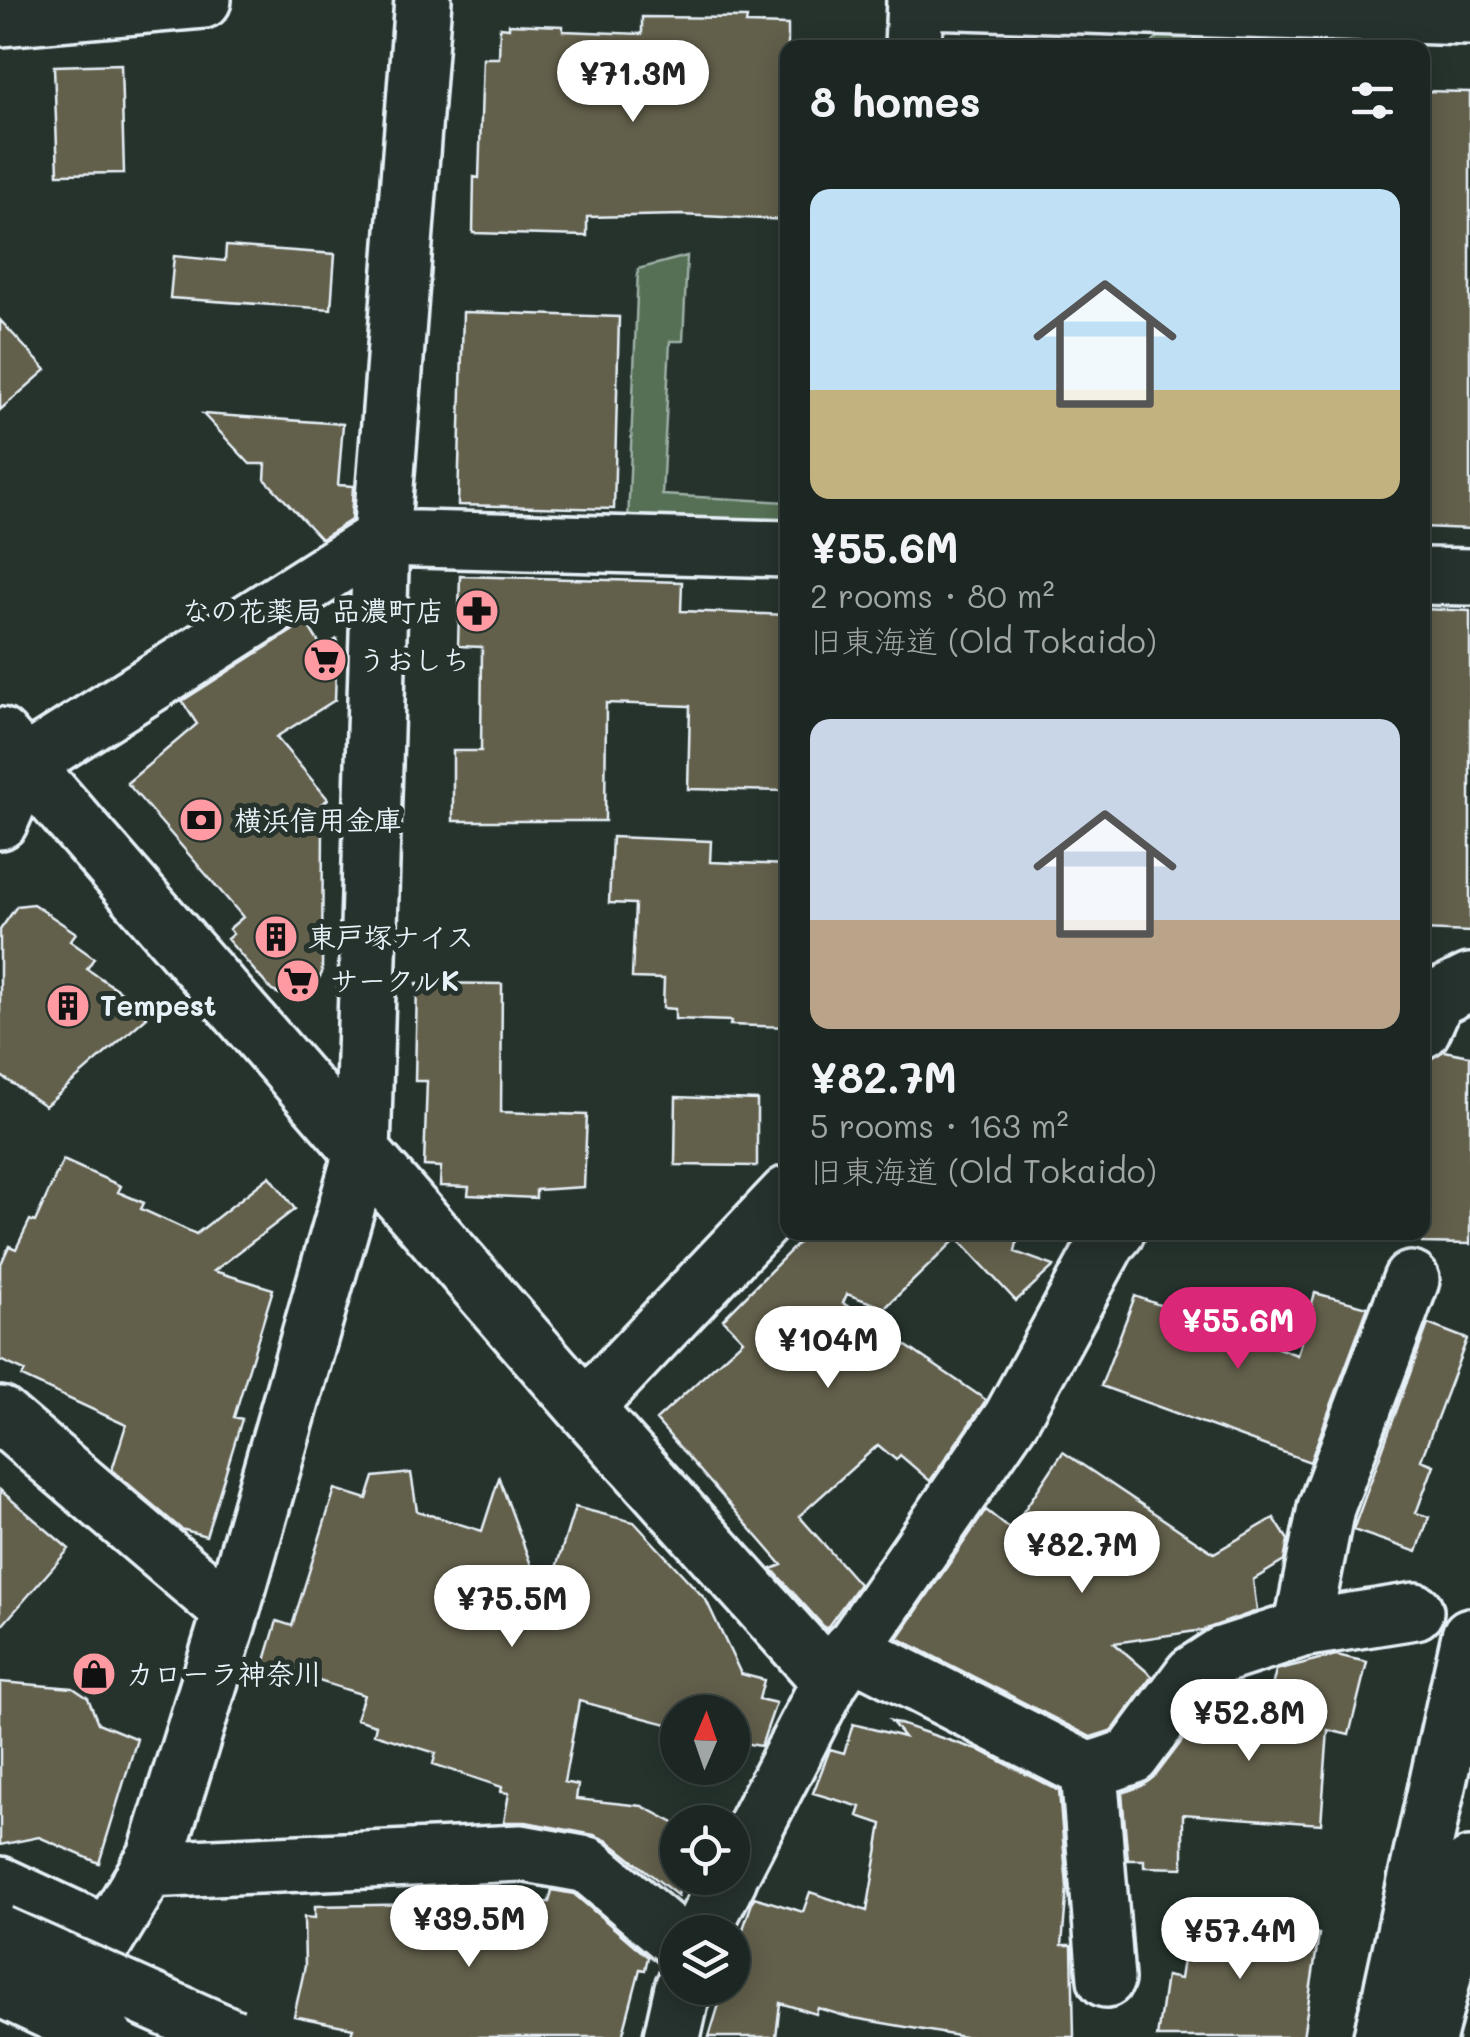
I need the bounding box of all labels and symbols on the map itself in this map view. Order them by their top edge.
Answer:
pin: ¥71.3M [552,40,714,125]
pharmacy icon: なの花薬局 品濃町店 [454,588,500,634]
place label: なの花薬局 品濃町店 [182,592,444,628]
supermarket icon: うおしち [302,637,348,683]
place label: うおしち [358,641,470,677]
bank icon: 横浜信用金庫 [178,797,224,843]
place label: 横浜信用金庫 [234,801,402,837]
building icon: 東戸塚ナイス [253,914,299,960]
place label: 東戸塚ナイス [308,918,474,954]
supermarket icon: サークルK [275,958,321,1004]
place label: サークルK [330,962,459,998]
building icon: Tempest [45,983,91,1029]
place label: Tempest [100,987,216,1023]
pin: ¥55.6M [1157,1287,1319,1372]
pin: ¥104M [758,1306,898,1391]
pin: ¥82.7M [1001,1511,1163,1596]
pin: ¥75.5M [431,1565,593,1650]
shop icon: カローラ神奈川 [71,1651,117,1697]
place label: カローラ神奈川 [126,1655,322,1691]
pin: ¥52.8M [1168,1679,1330,1764]
north arrow [660,1695,750,1785]
pin: ¥39.5M [388,1885,550,1970]
pin: ¥57.4M [1159,1897,1321,1982]

